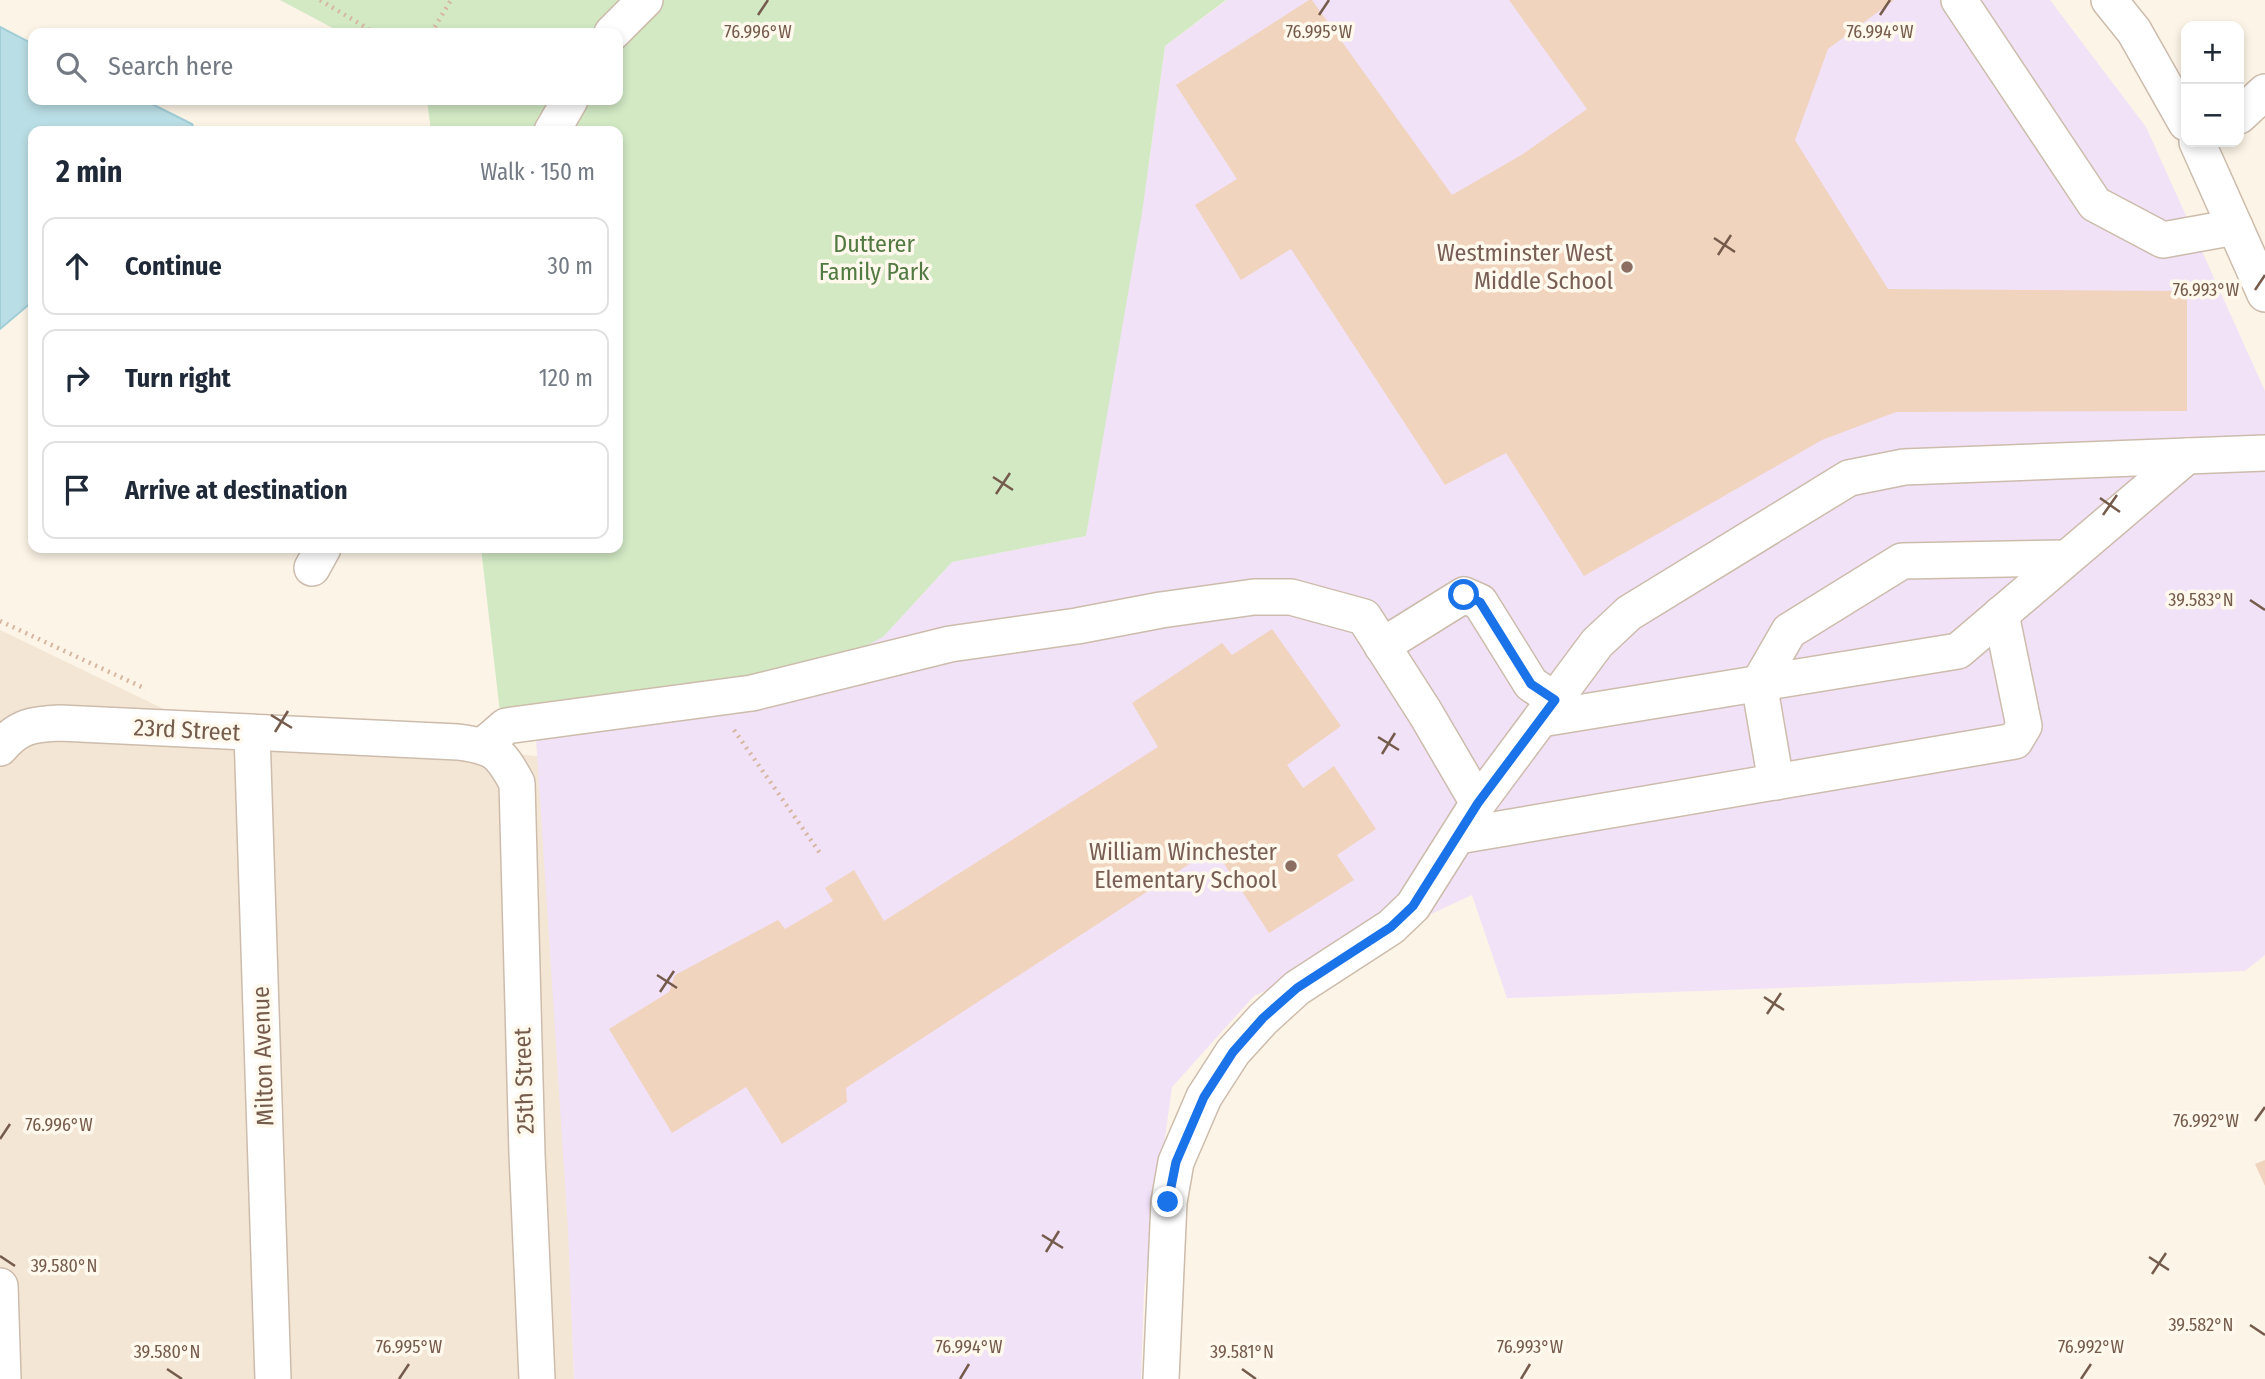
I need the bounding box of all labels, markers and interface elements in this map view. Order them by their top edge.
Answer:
text: 76.996°W [724,21,792,43]
text: 76.995°W [1286,21,1353,43]
text: 76.994°W [1846,21,1914,43]
map controls [2181,21,2244,147]
button: + [2181,21,2244,84]
search box [28,28,623,105]
icon: search [52,48,90,86]
text: Search here [108,51,233,82]
button: − [2181,84,2244,147]
text: 2 min [56,154,123,190]
text: Walk · 150 m [480,158,595,186]
park label: Dutterer Family Park [819,230,930,286]
place label: Westminster West Middle School [1437,239,1613,295]
icon: ahead [58,247,96,285]
text: Continue [125,251,222,282]
text: 30 m [548,252,593,280]
marker: Westminster West Middle School [1619,259,1635,275]
text: 76.993°W [2173,279,2240,301]
icon: right [58,359,96,397]
text: Turn right [125,363,231,394]
text: 120 m [539,364,593,392]
icon: arrive [58,471,96,509]
text: Arrive at destination [125,475,348,506]
route start [1448,579,1479,610]
text: 39.583°N [2168,589,2234,611]
street label: 23rd Street [133,713,241,747]
place label: William Winchester Elementary School [1089,838,1278,894]
marker: William Winchester Elementary School [1283,858,1299,874]
street label: Milton Avenue [247,986,279,1126]
street label: 25th Street [508,1027,540,1135]
text: 76.992°W [2173,1110,2240,1132]
text: 76.996°W [25,1114,93,1136]
route end [1152,1186,1183,1217]
text: 39.580°N [31,1255,97,1277]
text: 39.582°N [2168,1314,2234,1336]
text: 76.995°W [376,1336,443,1358]
text: 76.994°W [935,1336,1003,1358]
text: 76.993°W [1497,1336,1564,1358]
text: 76.992°W [2058,1336,2125,1358]
text: 39.580°N [134,1341,200,1363]
text: 39.581°N [1210,1341,1274,1363]

